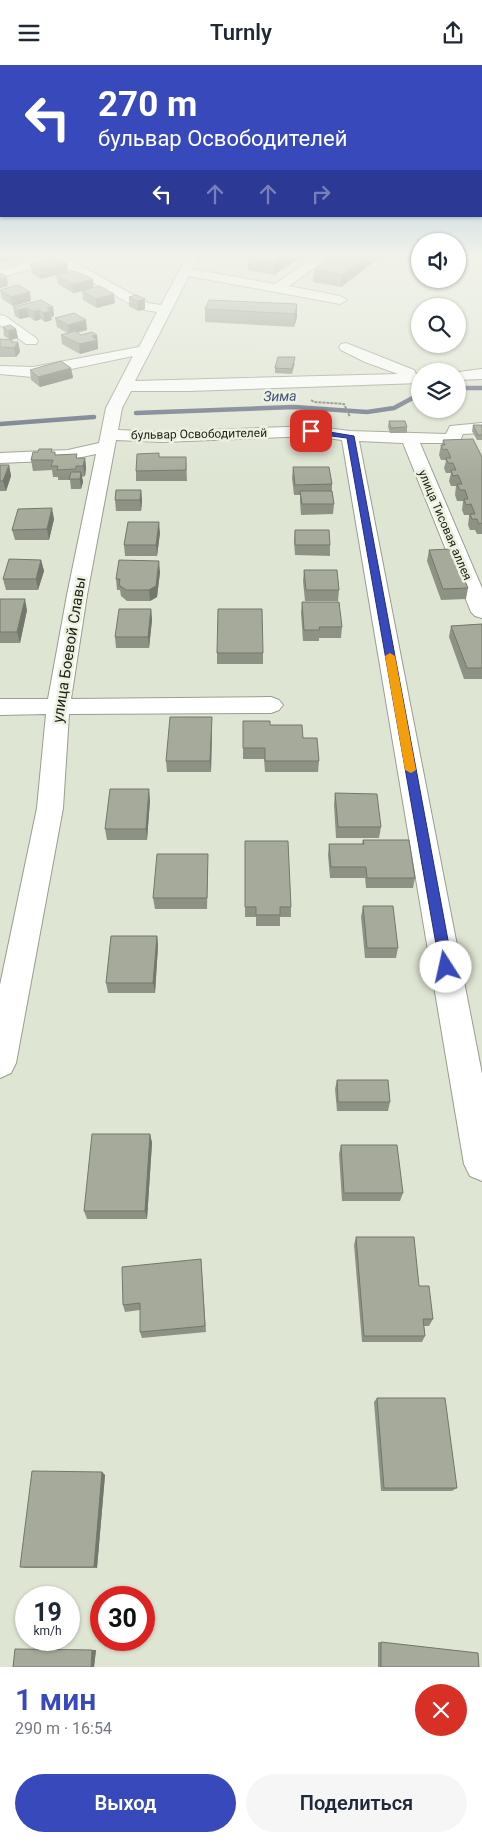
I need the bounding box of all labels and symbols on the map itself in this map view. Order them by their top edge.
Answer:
water label: Зима [263,388,297,404]
pin [290,410,332,452]
street label: бульвар Освободителей [131,426,267,442]
street label: улица Тисовая аллея [415,468,475,582]
street label: улица Боевой Славы [49,576,89,724]
position arrow [419,940,471,992]
speed limit sign: 30 [90,1586,155,1651]

